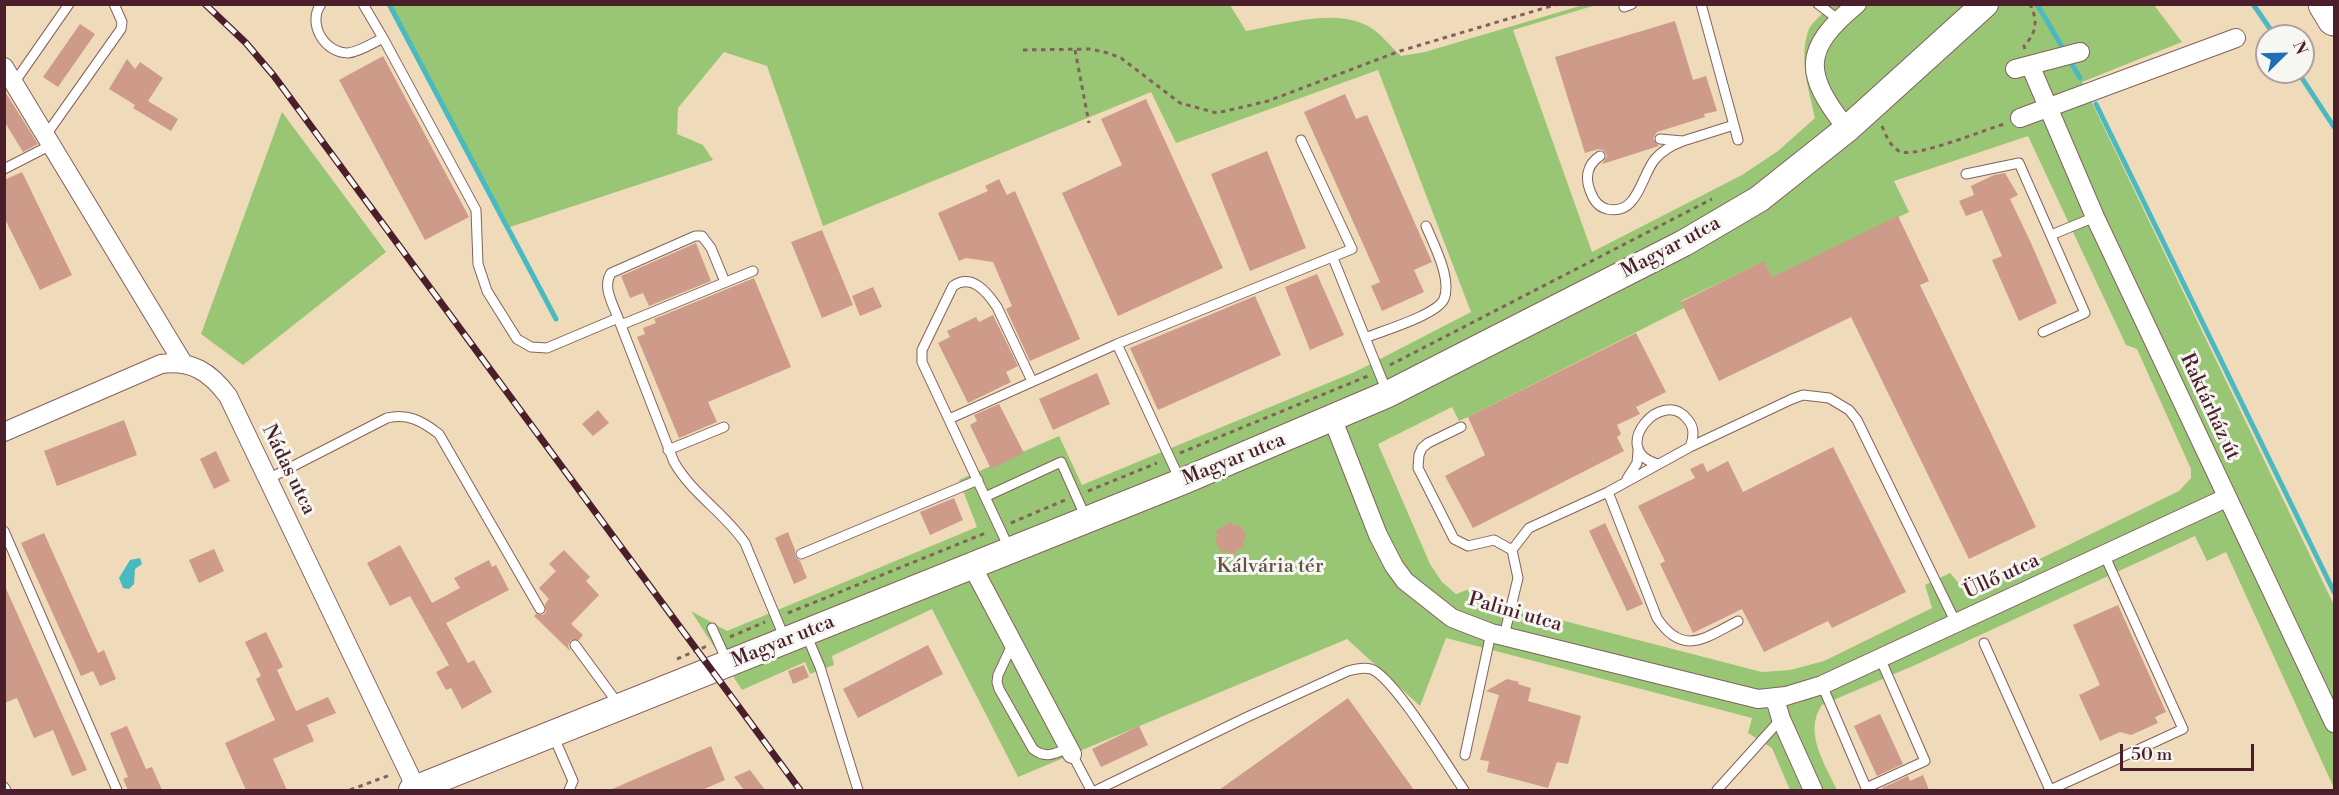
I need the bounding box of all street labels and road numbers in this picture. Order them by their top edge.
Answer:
street label: Magyar utca [1617,212,1725,284]
street label: Raktárház út [2174,350,2244,464]
street label: Nádas utca [256,421,320,519]
street label: Magyar utca [1179,428,1289,492]
street label: Üllő utca [1960,549,2044,605]
street label: Palini utca [1465,588,1565,638]
street label: Magyar utca [728,610,838,674]

